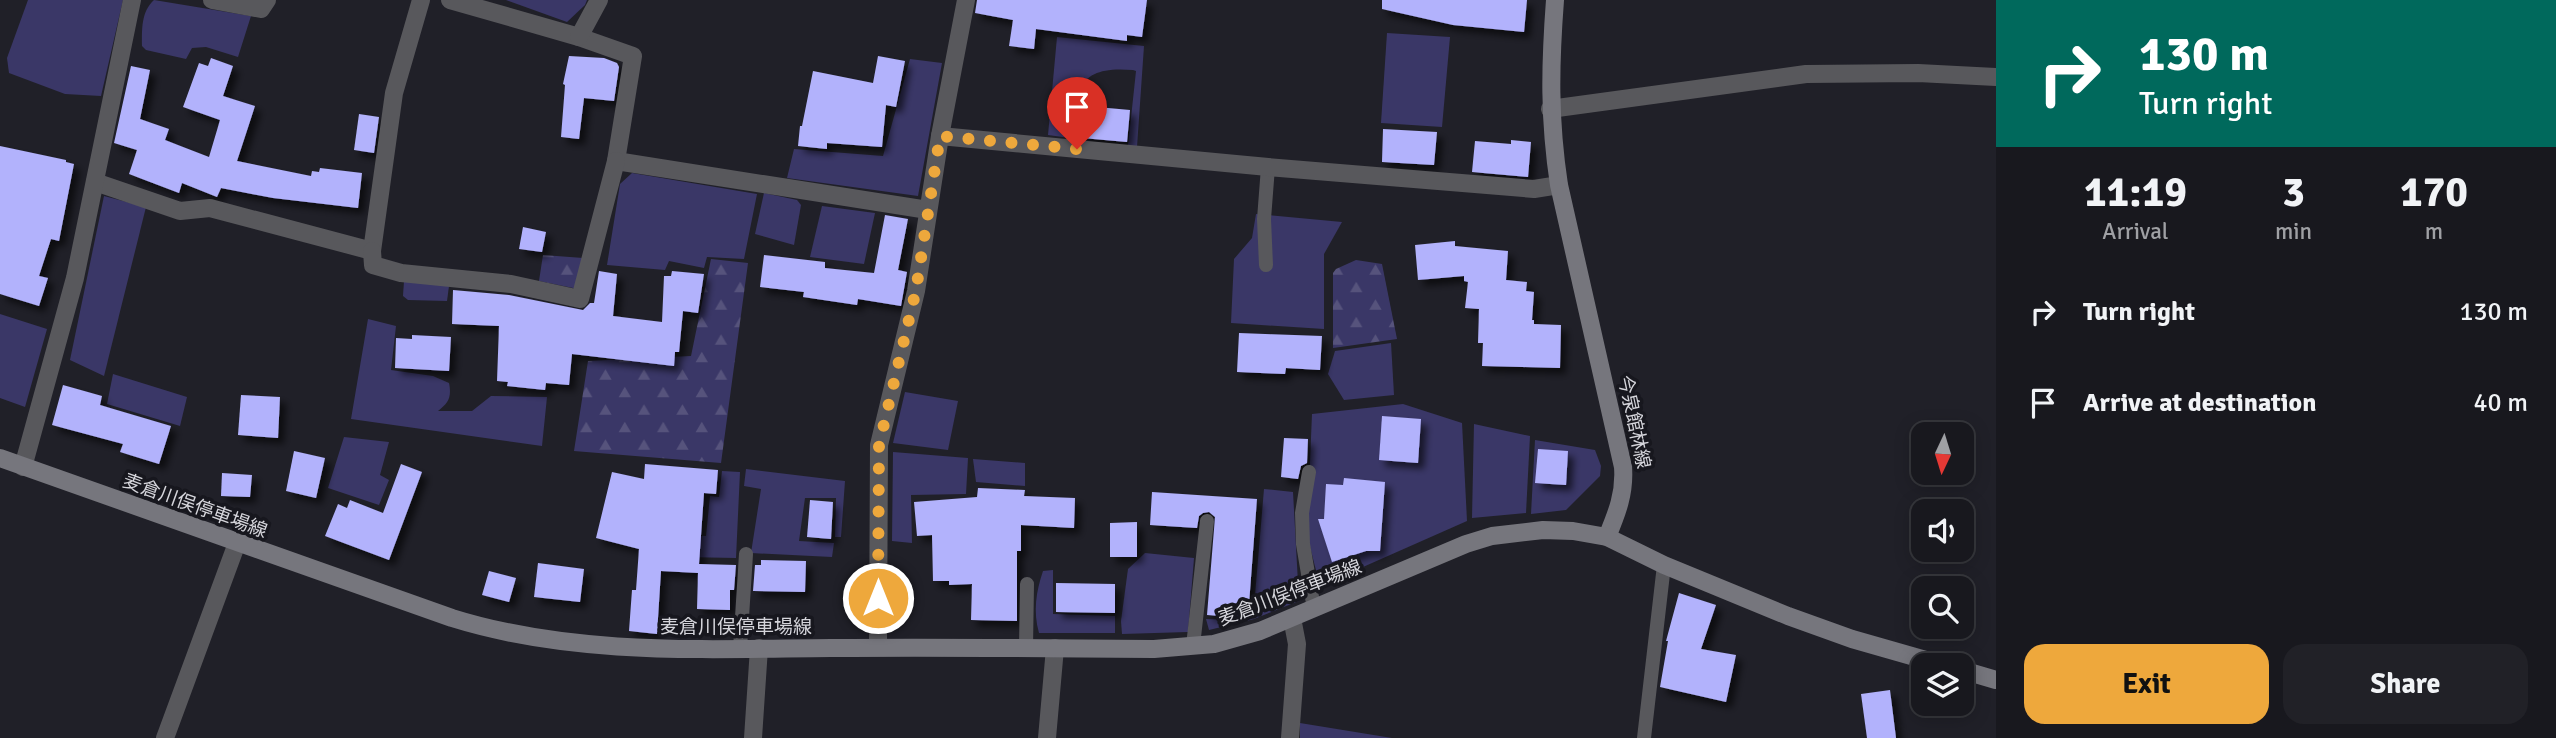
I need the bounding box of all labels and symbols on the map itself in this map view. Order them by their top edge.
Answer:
pin [1047,77,1107,149]
street label: 今泉館林線 [1612,373,1656,471]
north arrow [1911,422,1974,485]
street label: 麦倉川俣停車場線 [119,469,271,543]
street label: 麦倉川俣停車場線 [1215,555,1365,631]
position arrow [841,561,915,635]
street label: 麦倉川俣停車場線 [660,615,812,639]

